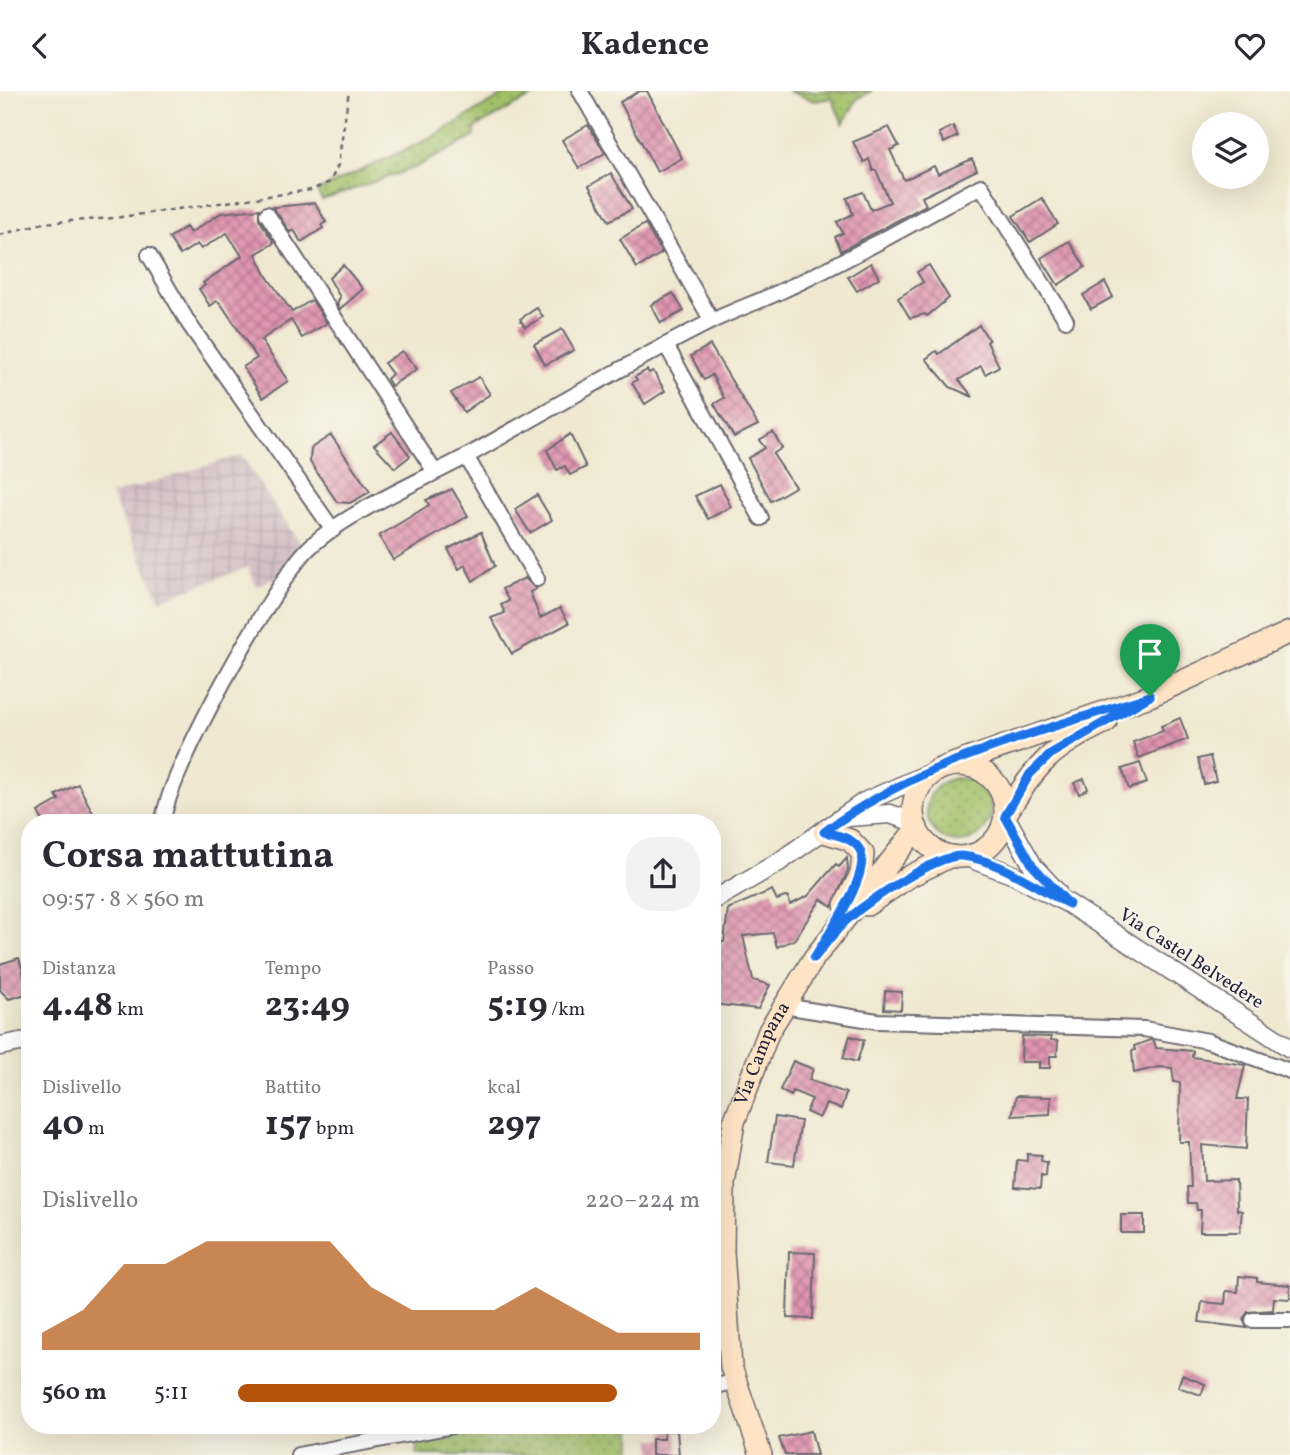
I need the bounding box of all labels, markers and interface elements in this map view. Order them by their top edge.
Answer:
text: Kadence [581,24,709,68]
icon: back [21,27,59,65]
icon: heart [1231,27,1269,65]
map controls [1192,112,1269,189]
button: layers [1192,112,1269,189]
pin [1120,624,1180,696]
icon: arrive [1131,635,1169,673]
text: Corsa mattutina [42,831,334,884]
button: share [626,837,700,911]
text: 09:57 · 8 × 560 m [42,884,204,916]
street label: Via Castel Belvedere [1113,902,1269,1016]
text: Distanza [42,956,116,982]
text: Tempo [265,956,321,982]
text: Passo [487,956,534,982]
text: 4.48 [42,982,113,1030]
text: 23:49 [265,982,350,1030]
text: 5:19 [487,982,548,1030]
text: km [113,997,144,1023]
text: /km [548,997,585,1023]
street label: Via Campana [728,997,797,1109]
text: Dislivello [42,1075,121,1101]
text: Battito [265,1075,321,1101]
text: kcal [487,1075,521,1101]
text: 40 [42,1101,84,1149]
text: 157 [265,1101,312,1149]
text: 297 [487,1101,541,1149]
text: m [84,1116,105,1142]
text: bpm [312,1116,354,1142]
text: Dislivello [42,1185,138,1217]
text: 220–224 m [585,1185,700,1217]
text: 560 m [42,1377,107,1409]
text: 5:11 [154,1377,188,1409]

